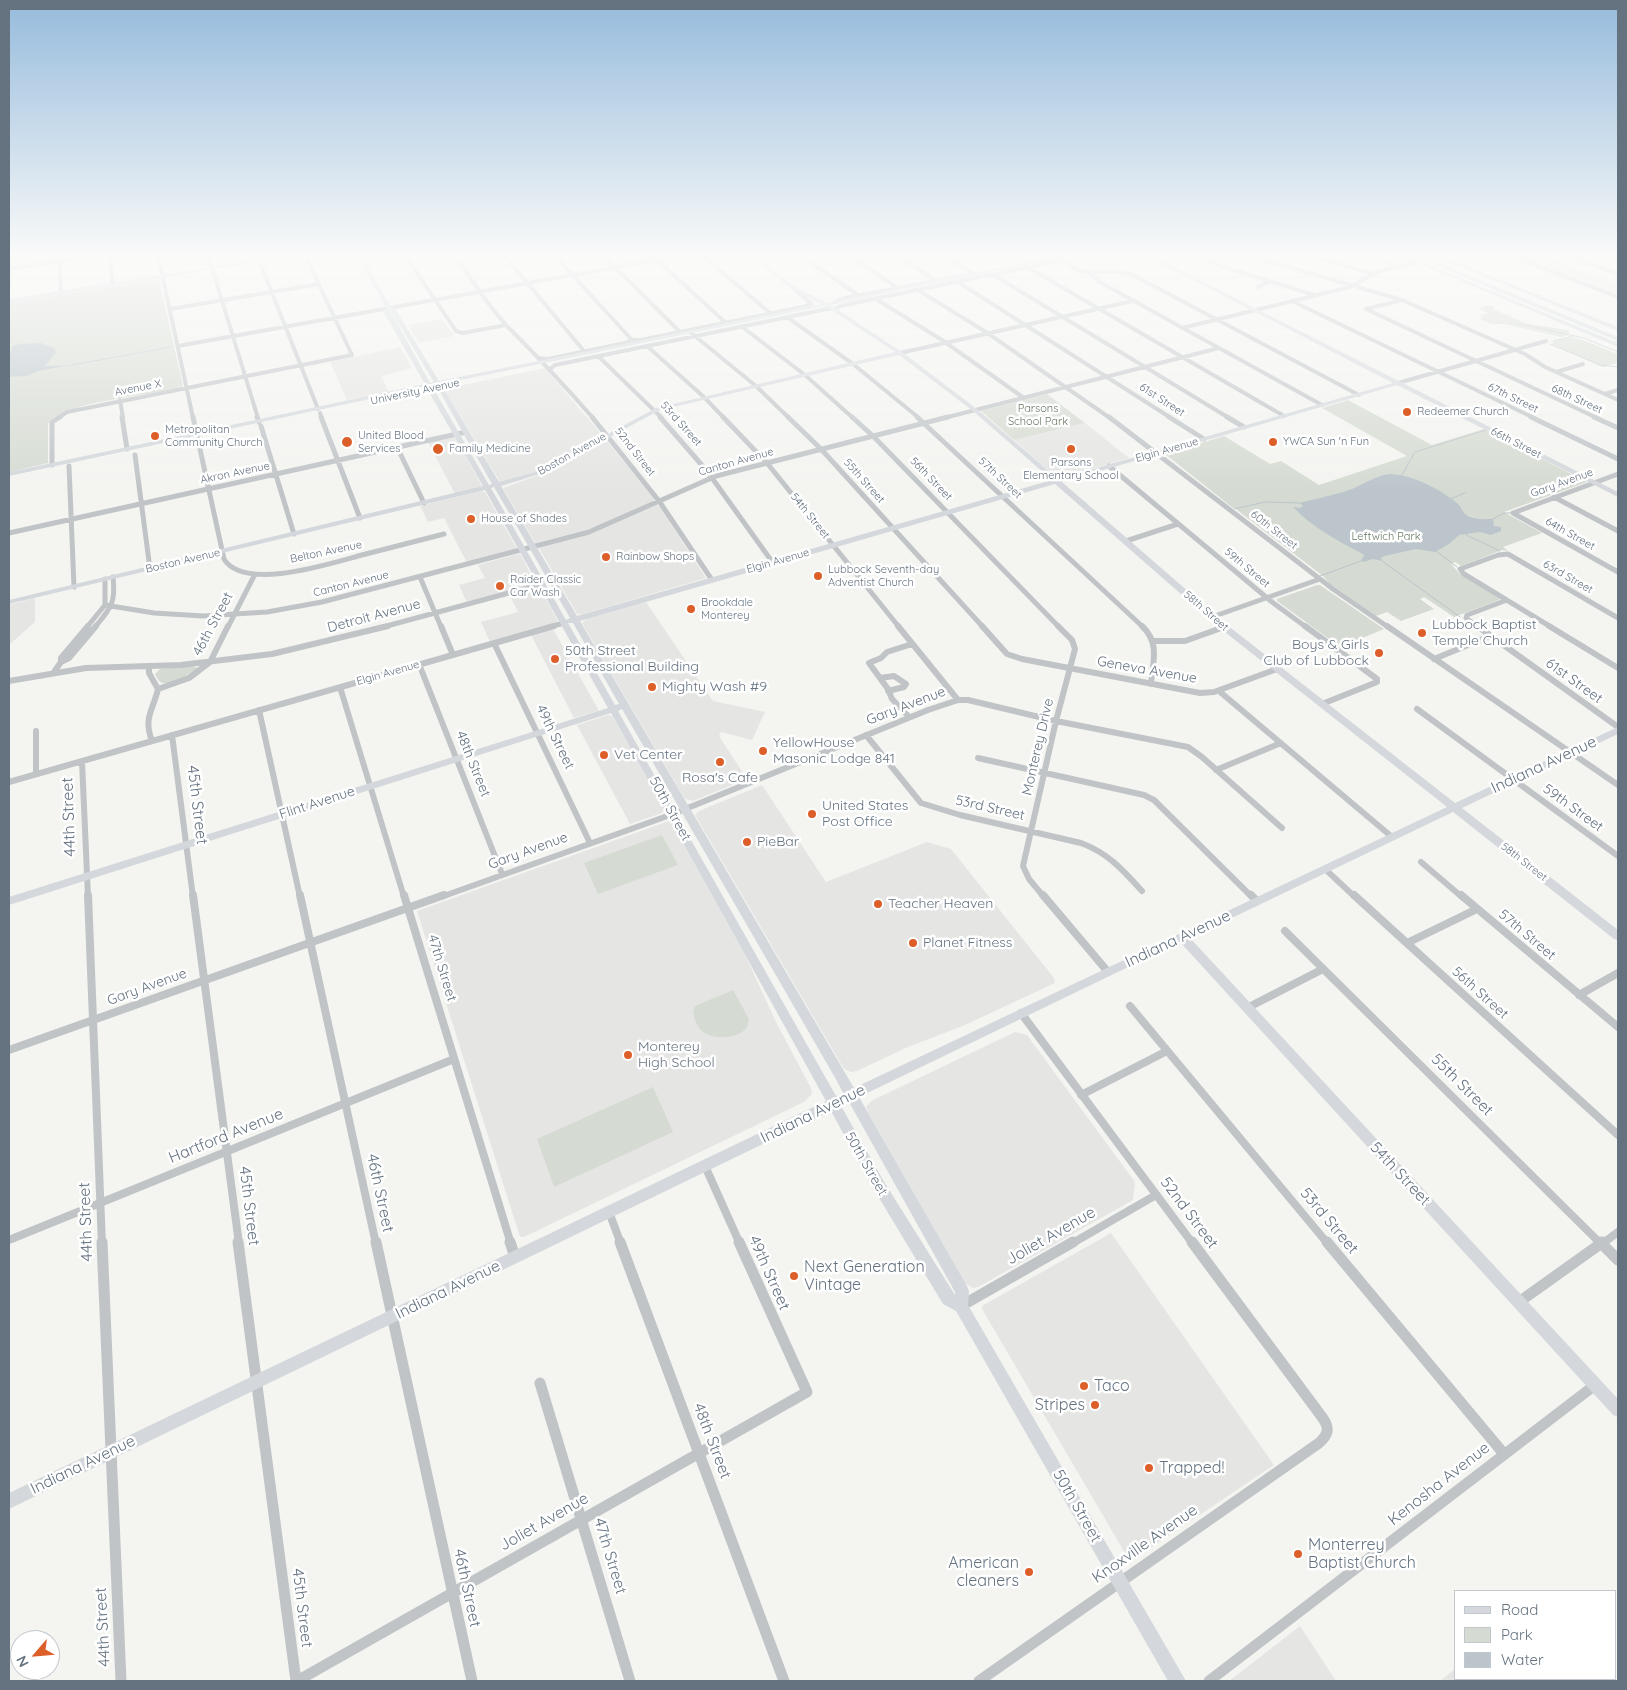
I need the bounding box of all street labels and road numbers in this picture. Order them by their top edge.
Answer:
street label: University Avenue [369,376,461,408]
street label: Avenue X [114,377,162,399]
street label: 61st Street [1137,380,1187,420]
street label: 67th Street [1486,380,1540,416]
street label: 68th Street [1549,381,1605,417]
street label: 53rd Street [658,399,704,449]
street label: 52nd Street [612,425,658,479]
street label: 66th Street [1489,425,1543,461]
street label: Boston Avenue [535,430,609,478]
street label: Elgin Avenue [1134,435,1200,465]
street label: Canton Avenue [697,445,775,479]
street label: 56th Street [907,455,955,503]
street label: 57th Street [976,455,1024,501]
street label: 55th Street [841,456,887,506]
street label: Akron Avenue [199,459,271,487]
street label: Gary Avenue [1529,466,1595,500]
street label: 54th Street [788,491,832,541]
street label: 60th Street [1248,508,1300,552]
street label: 64th Street [1543,515,1597,553]
street label: Belton Avenue [289,538,363,566]
street label: 59th Street [1222,545,1272,591]
street label: Boston Avenue [144,546,222,576]
street label: Elgin Avenue [745,546,811,576]
street label: 63rd Street [1541,557,1595,597]
street label: Canton Avenue [312,568,390,600]
street label: 58th Street [1181,588,1231,634]
street label: 46th Street [189,589,237,659]
street label: Detroit Avenue [326,595,422,637]
street label: Geneva Avenue [1096,653,1198,687]
street label: 61st Street [1542,655,1606,707]
street label: Elgin Avenue [355,658,421,688]
street label: Gary Avenue [864,683,948,729]
street label: Monterey Drive [1019,697,1057,797]
street label: 49th Street [532,702,578,772]
street label: 48th Street [452,729,494,799]
street label: Indiana Avenue [1488,732,1600,798]
street label: 45th Street [183,764,211,846]
street label: 50th Street [646,774,694,844]
street label: 44th Street [58,777,80,857]
street label: 59th Street [1540,781,1606,835]
street label: Flint Avenue [277,783,357,823]
street label: 53rd Street [954,792,1026,824]
street label: Gary Avenue [486,829,570,873]
street label: 58th Street [1498,840,1550,884]
street label: Indiana Avenue [1122,906,1234,972]
street label: 57th Street [1495,906,1559,964]
street label: 47th Street [424,933,460,1003]
street label: 56th Street [1448,963,1512,1023]
street label: Gary Avenue [105,965,189,1009]
street label: 55th Street [1427,1050,1497,1120]
street label: Indiana Avenue [758,1080,868,1148]
street label: Hartford Avenue [166,1104,286,1168]
street label: 50th Street [841,1129,891,1199]
street label: 54th Street [1366,1138,1434,1210]
street label: 46th Street [362,1152,398,1234]
street label: 45th Street [235,1165,263,1247]
street label: 52nd Street [1156,1173,1222,1253]
street label: 44th Street [75,1182,97,1262]
street label: 53rd Street [1296,1184,1362,1258]
street label: Joliet Avenue [1003,1203,1099,1269]
street label: 49th Street [744,1233,794,1313]
street label: Indiana Avenue [393,1256,503,1324]
street label: 48th Street [689,1400,735,1482]
street label: Indiana Avenue [28,1431,138,1499]
street label: Kenosha Avenue [1384,1438,1494,1530]
street label: 50th Street [1048,1466,1106,1546]
street label: Joliet Avenue [496,1489,592,1555]
street label: Knoxville Avenue [1089,1500,1201,1588]
street label: 47th Street [589,1516,631,1596]
street label: 46th Street [449,1547,485,1629]
street label: 45th Street [288,1567,316,1649]
street label: 44th Street [91,1587,115,1667]

